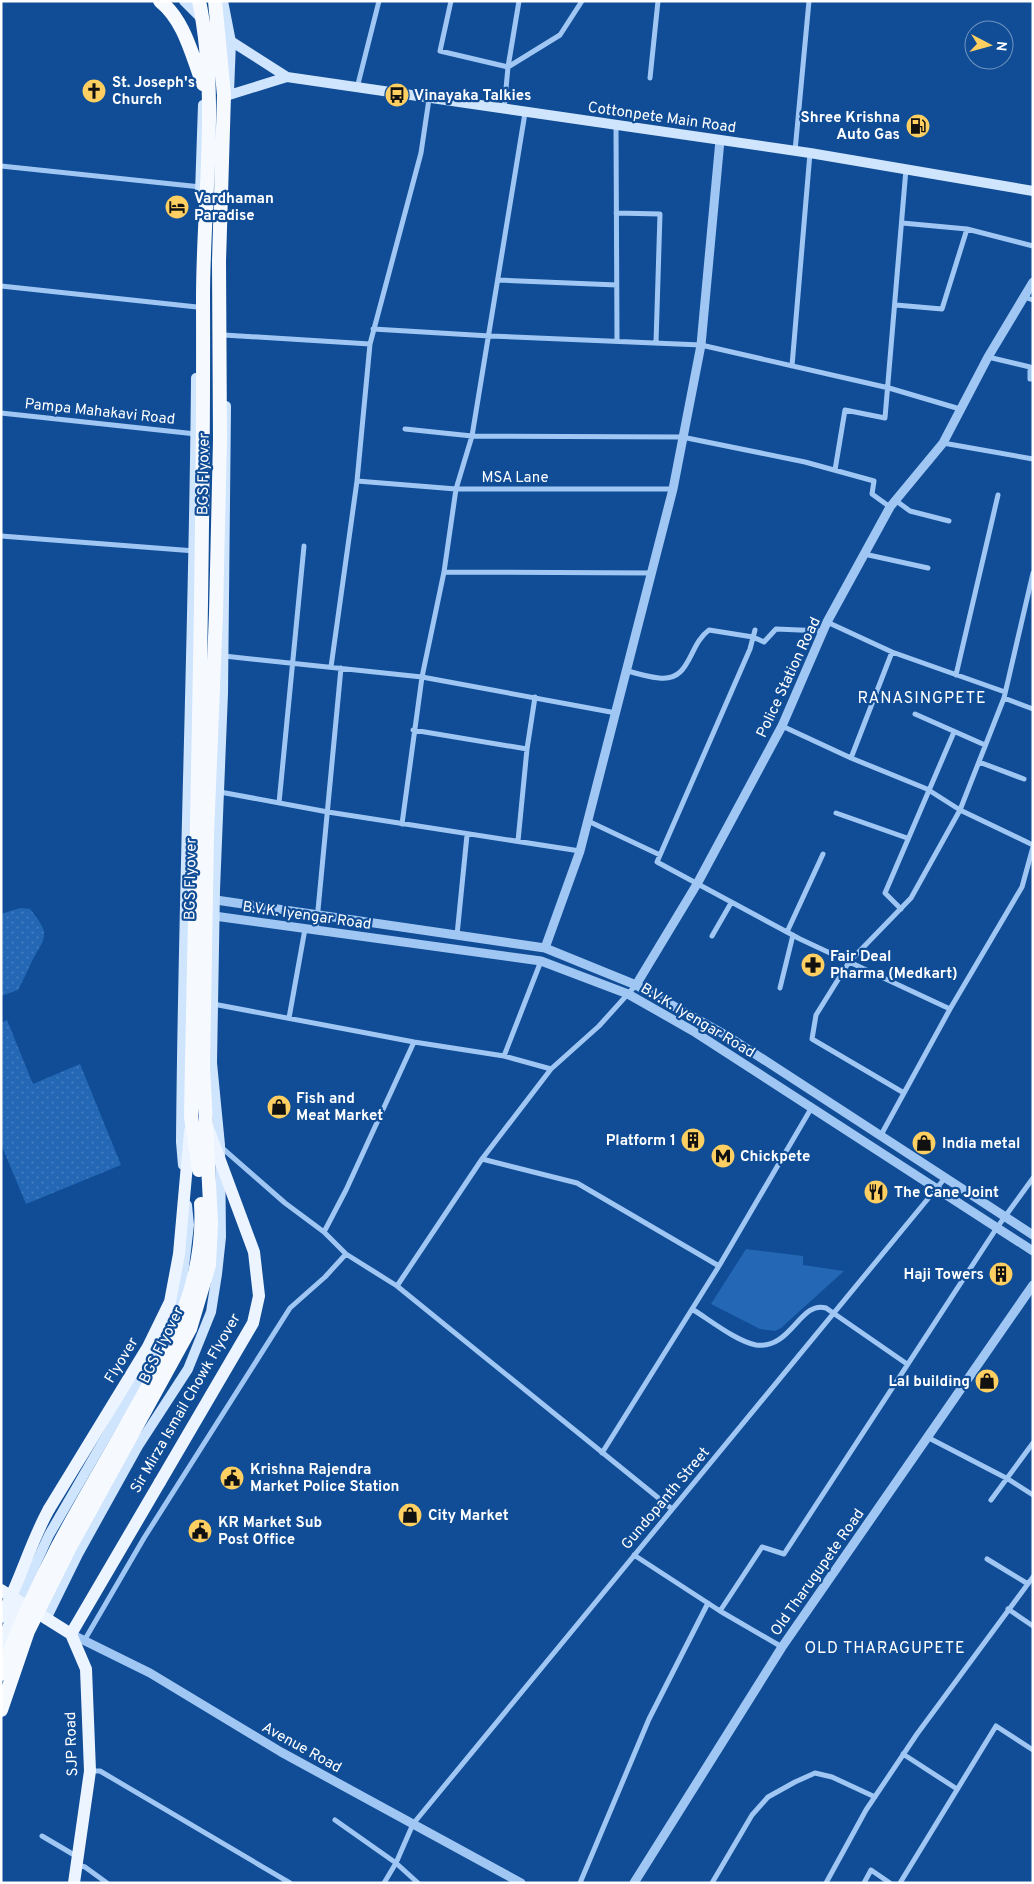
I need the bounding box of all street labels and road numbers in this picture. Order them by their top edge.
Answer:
street label: Cottonpete Main Road [586,99,737,138]
street label: Pampa Mahakavi Road [24,395,176,430]
street label: BGS Flyover [194,432,215,515]
street label: MSA Lane [482,469,548,488]
street label: Police Station Road [753,614,826,741]
street label: BGS Flyover [181,837,202,920]
street label: B.V.K. Iyengar Road [241,898,372,935]
street label: B.V.K. Iyengar Road [637,980,758,1063]
street label: BGS Flyover [136,1304,189,1387]
street label: Sir Mirza Ismail Chowk Flyover [127,1310,246,1497]
street label: Flyover [101,1334,143,1387]
street label: Gundopanth Street [618,1444,715,1554]
street label: Old Tharugupete Road [767,1506,869,1640]
street label: SJP Road [62,1711,83,1777]
street label: Avenue Road [258,1719,345,1778]

